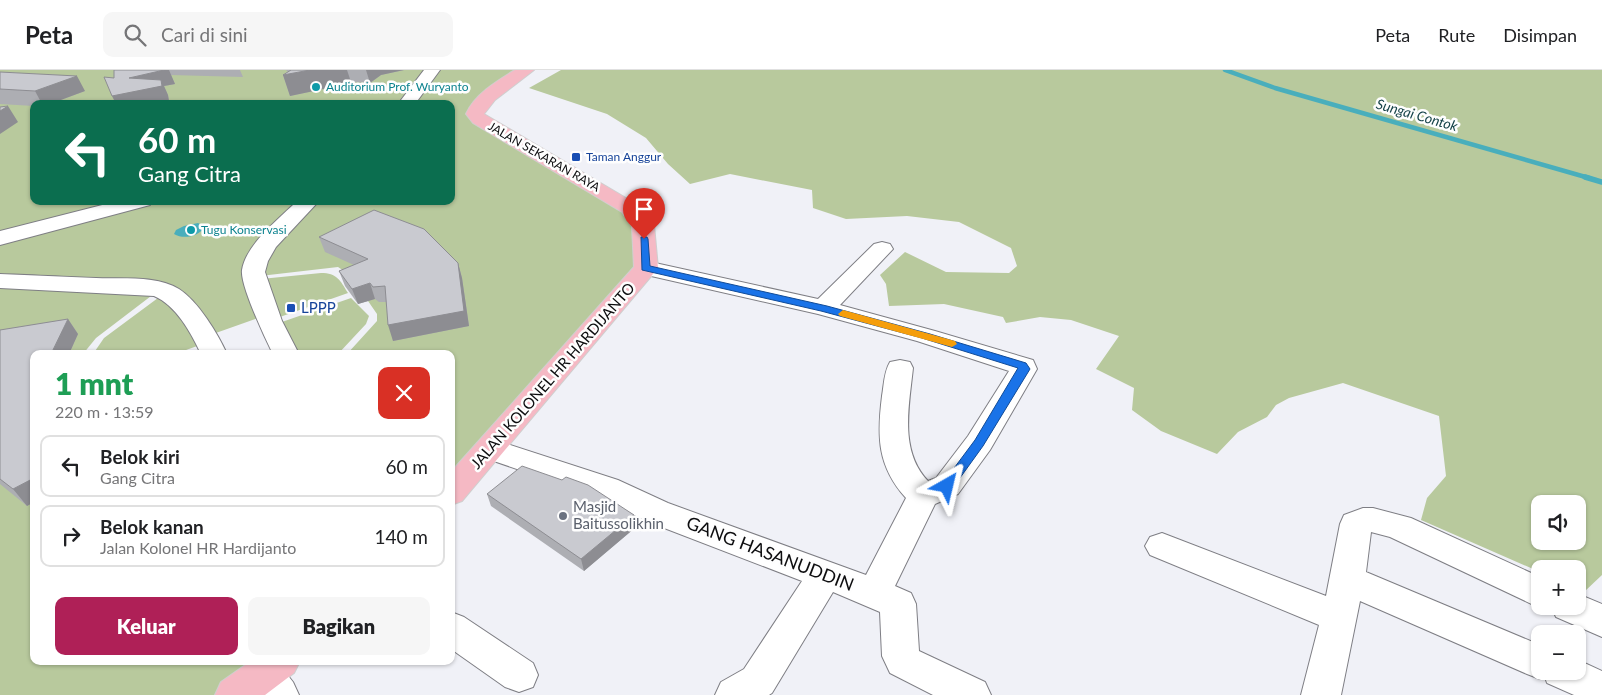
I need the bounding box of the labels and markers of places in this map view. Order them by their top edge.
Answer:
place label: Auditorium Prof. Wuryanto [326,79,469,94]
marker: Auditorium Prof. Wuryanto [310,81,322,93]
place label: Taman Anggur [586,149,662,164]
marker: Taman Anggur [570,151,582,163]
pin [623,188,665,239]
place label: Tugu Konservasi [201,222,287,237]
marker: Tugu Konservasi [185,224,197,236]
place label: LPPP [301,298,336,316]
marker: LPPP [285,302,297,314]
place label: Masjid Baitussolikhin [573,497,664,532]
marker: Masjid Baitussolikhin [557,510,569,522]

